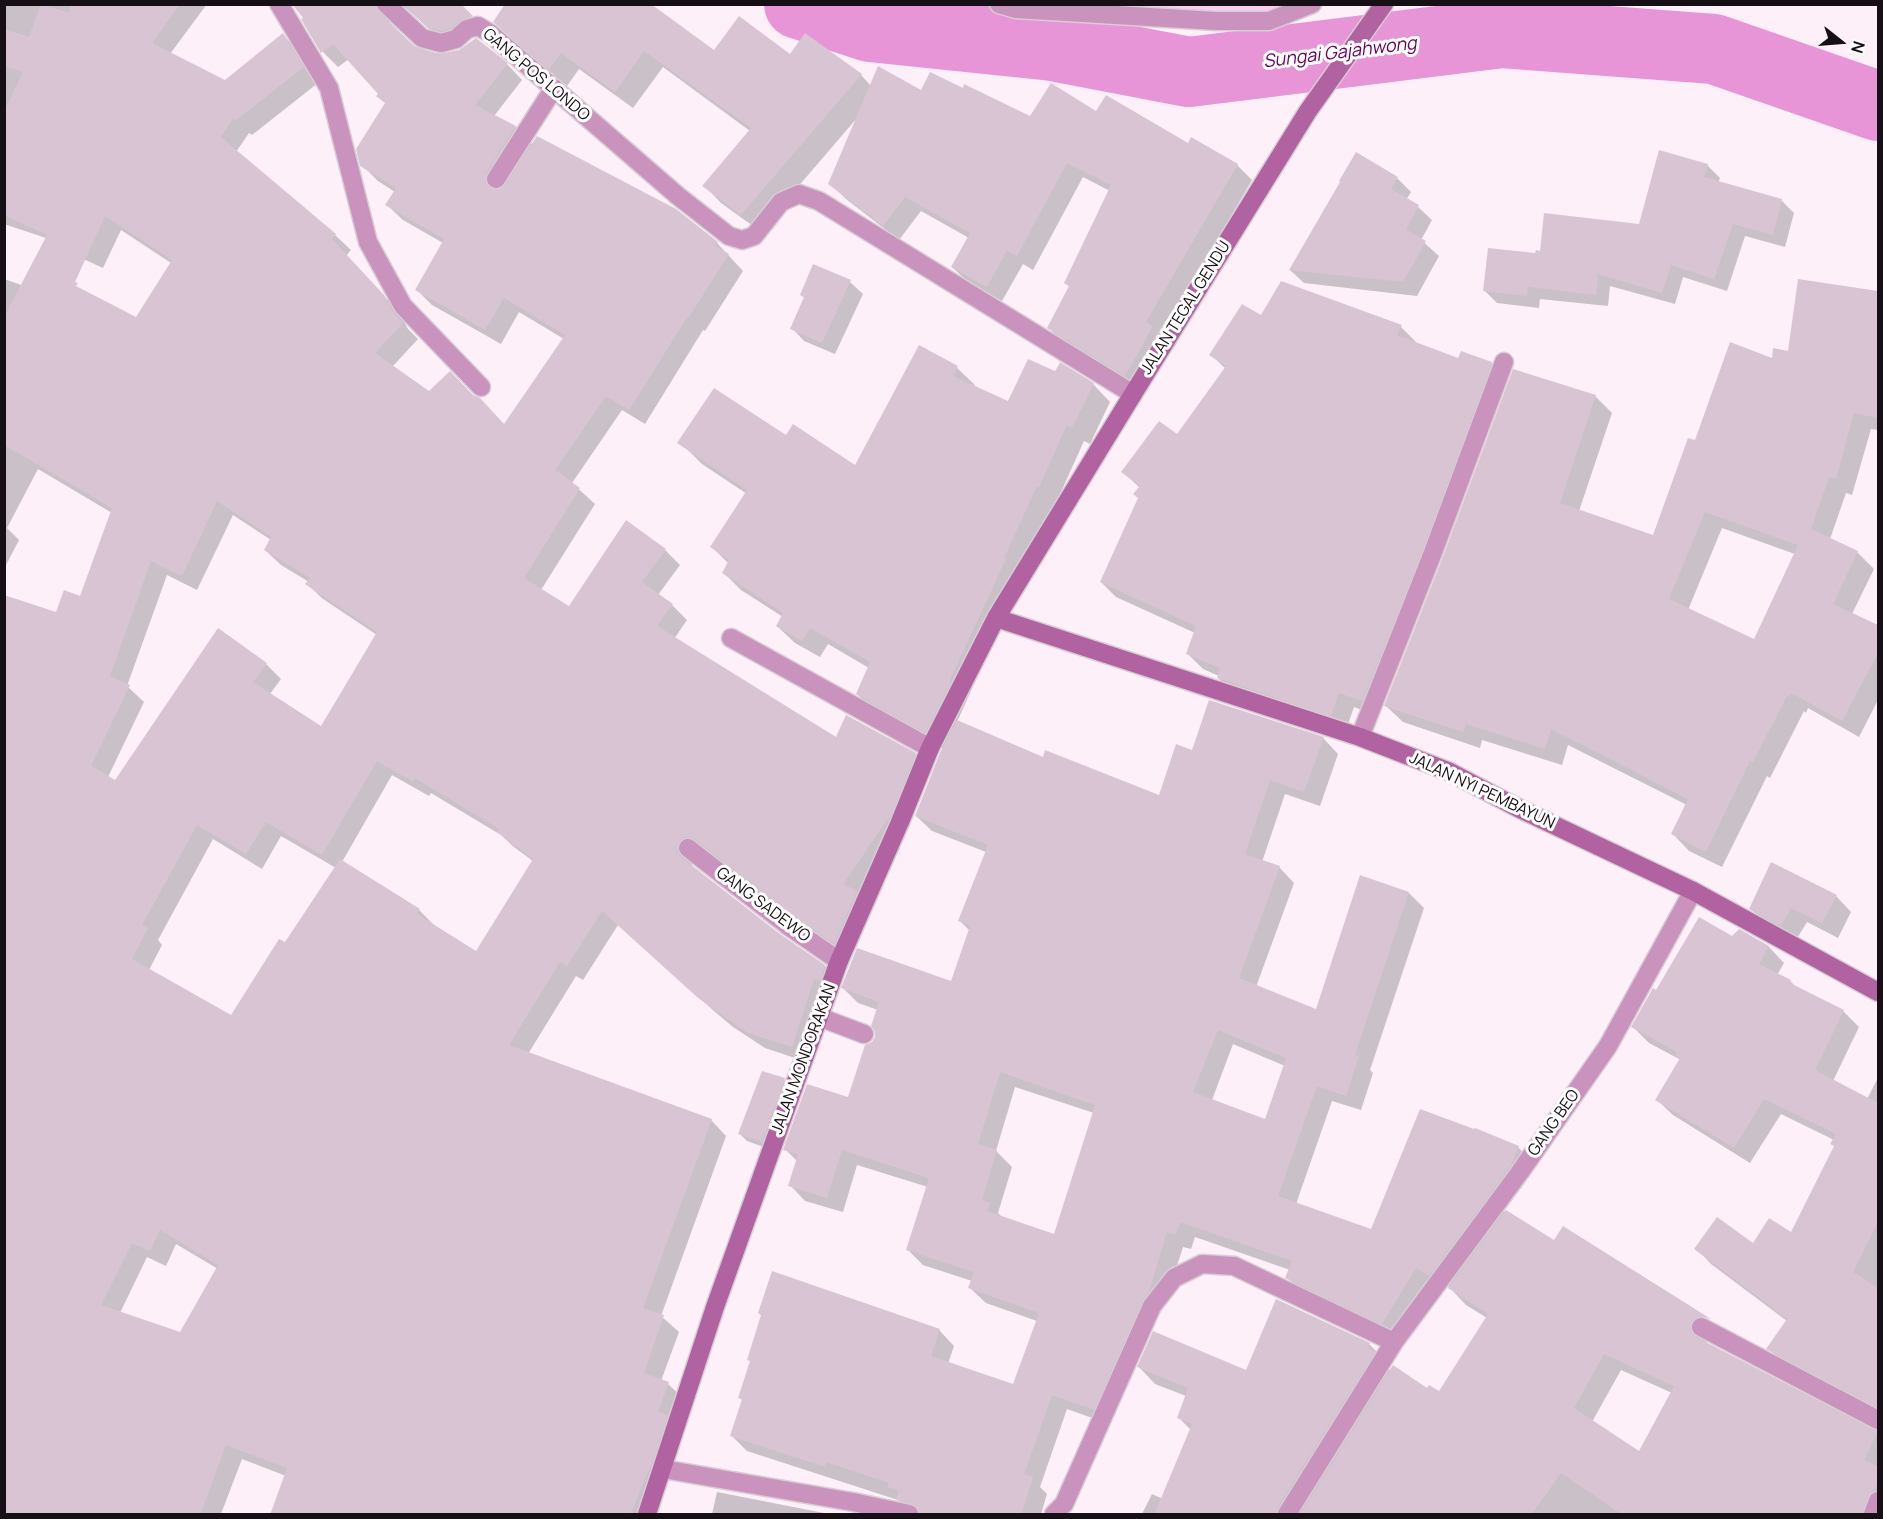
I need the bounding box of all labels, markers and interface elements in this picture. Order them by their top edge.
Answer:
north arrow [1811,12,1871,72]
street label: GANG POS LONDO [479,25,593,125]
water label: Sungai Gajahwong [1262,33,1418,73]
text: N [1846,39,1870,56]
street label: JALAN TEGAL GENDU [1137,238,1235,378]
street label: JALAN NYI PEMBAYUN [1406,749,1558,833]
street label: GANG SADEWO [712,863,814,947]
street label: JALAN MONDORAKAN [768,981,840,1137]
street label: GANG BEO [1524,1086,1584,1160]

